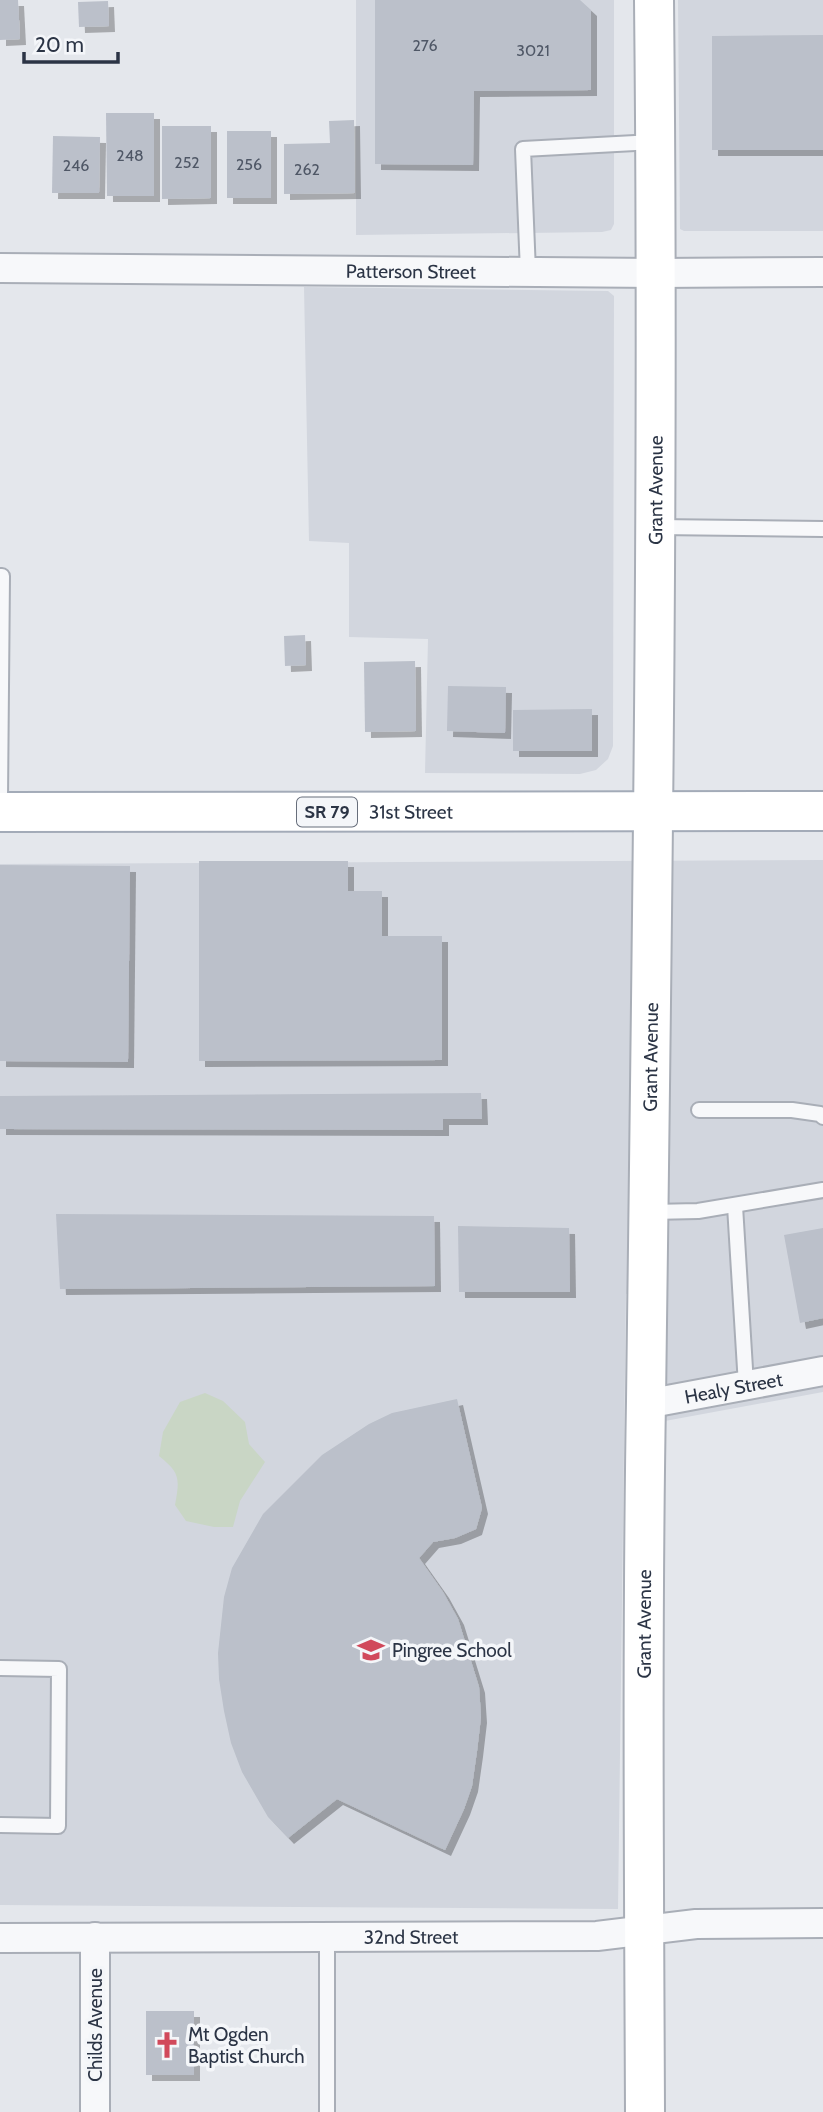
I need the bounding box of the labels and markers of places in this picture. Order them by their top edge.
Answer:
school or university icon: Pingree School [356,1635,386,1665]
place label: Pingree School [392,1639,512,1662]
place label: Mt Ogden Baptist Church [188,2023,305,2068]
church icon: Mt Ogden Baptist Church [152,2030,182,2060]

